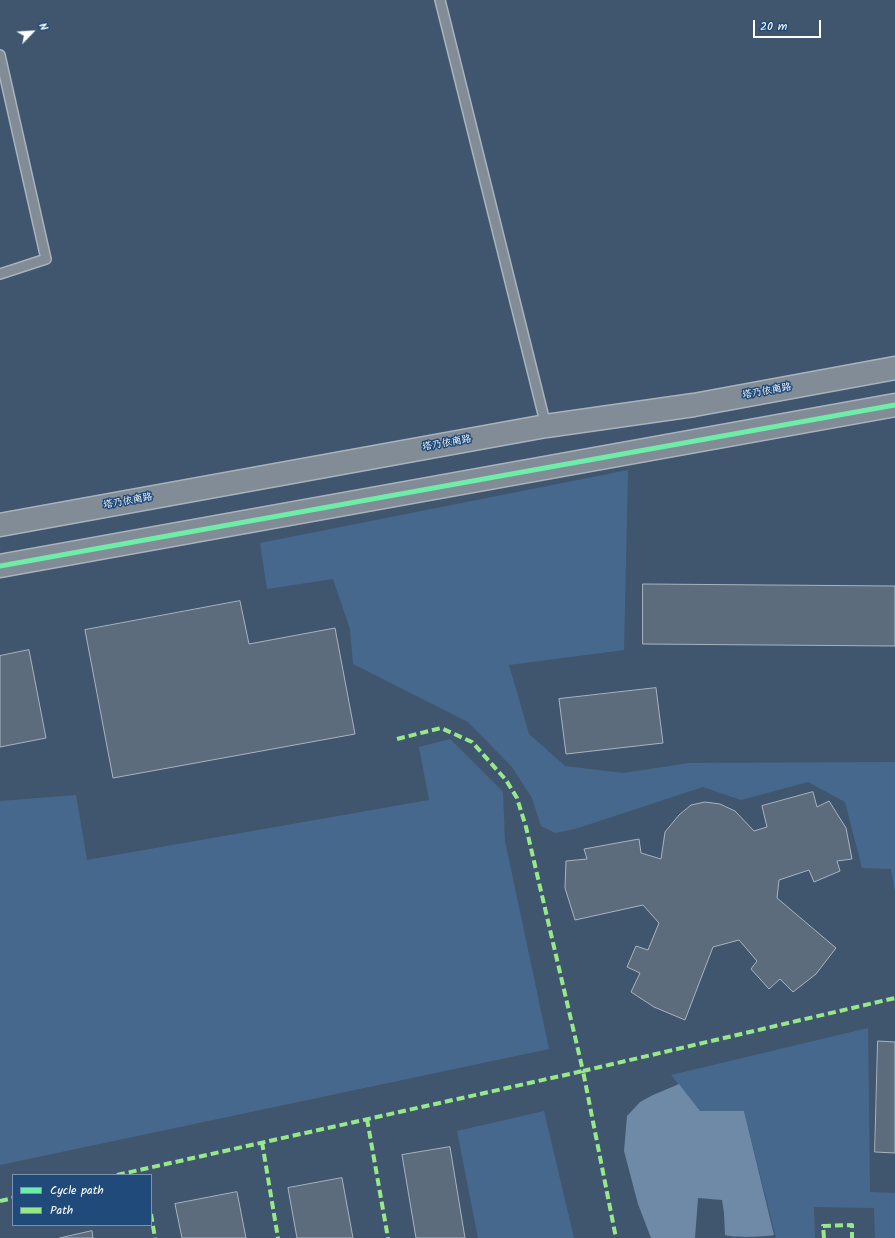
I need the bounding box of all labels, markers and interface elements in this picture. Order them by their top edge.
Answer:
north arrow [12,12,52,52]
scale bar [755,12,823,38]
text: 20 m [760,17,787,36]
text: N [33,20,52,34]
street label: 塔乃依南路 [741,382,793,402]
street label: 塔乃依南路 [421,434,473,454]
street label: 塔乃依南路 [102,492,154,512]
legend [12,1174,152,1226]
text: Cycle path [50,1181,104,1200]
text: Path [50,1201,73,1220]

